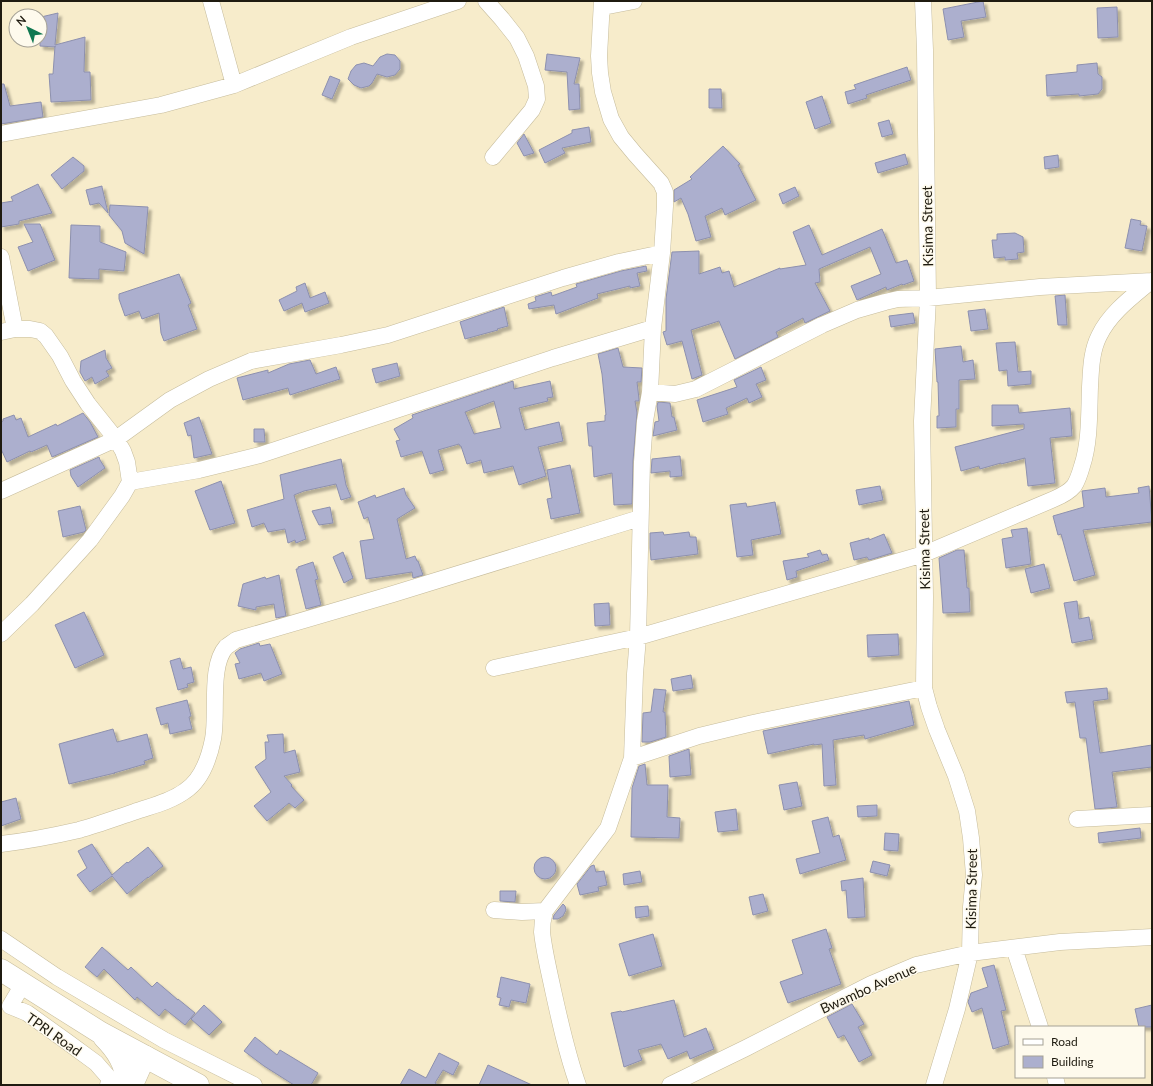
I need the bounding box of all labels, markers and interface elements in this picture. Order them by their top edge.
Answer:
north arrow [8,8,48,48]
text: N [13,13,28,28]
street label: Kisima Street [918,185,936,267]
street label: Kisima Street [915,508,933,590]
street label: Kisima Street [962,848,980,930]
street label: Bwambo Avenue [817,959,919,1017]
street label: TPRI Road [23,1009,85,1059]
legend [1015,1026,1145,1078]
text: Road [1051,1034,1078,1049]
text: Building [1051,1054,1094,1069]

